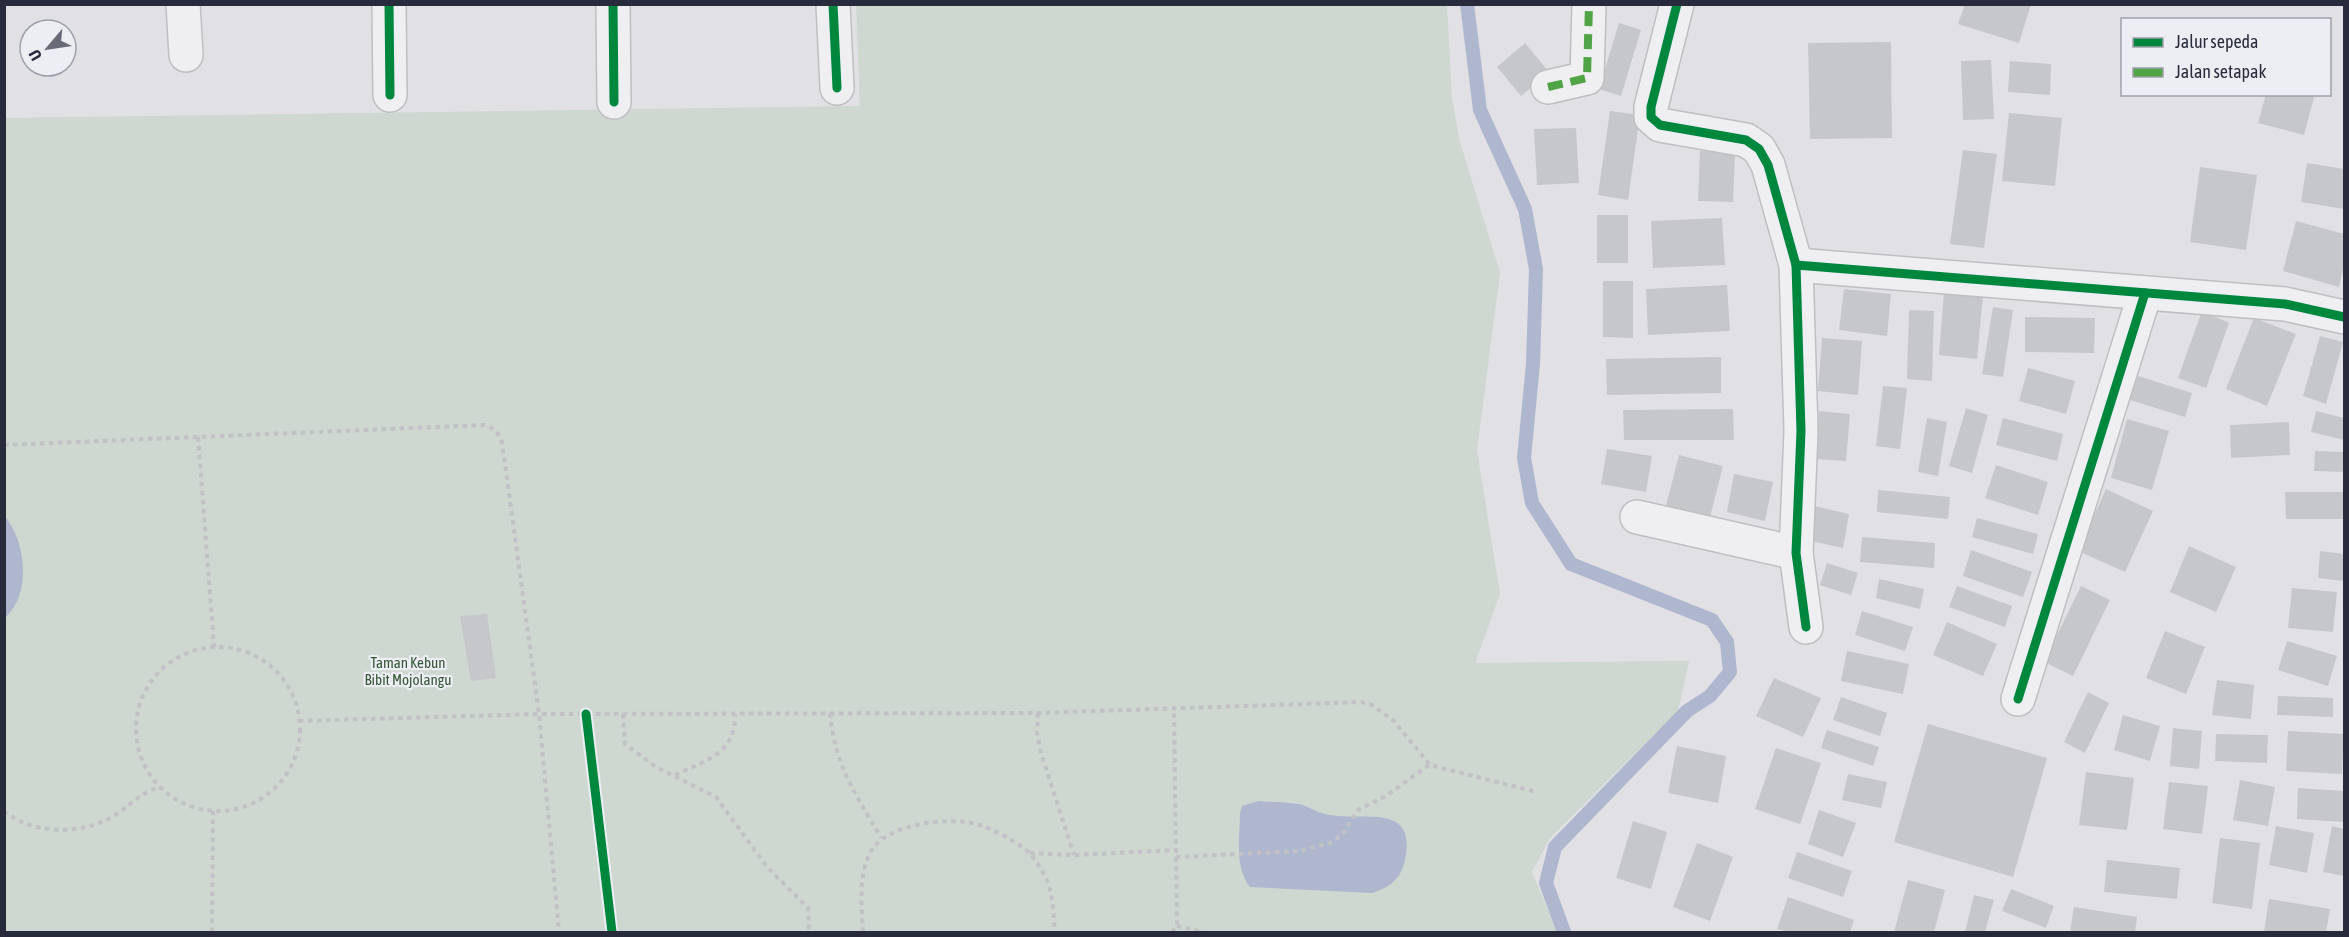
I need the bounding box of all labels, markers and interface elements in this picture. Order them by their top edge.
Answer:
north arrow [18,18,78,78]
legend [2121,18,2331,96]
text: Jalur sepeda [2175,31,2258,52]
text: U [25,47,45,64]
text: Jalan setapak [2175,61,2266,82]
park label: Taman Kebun Bibit Mojolangu [364,654,452,688]

